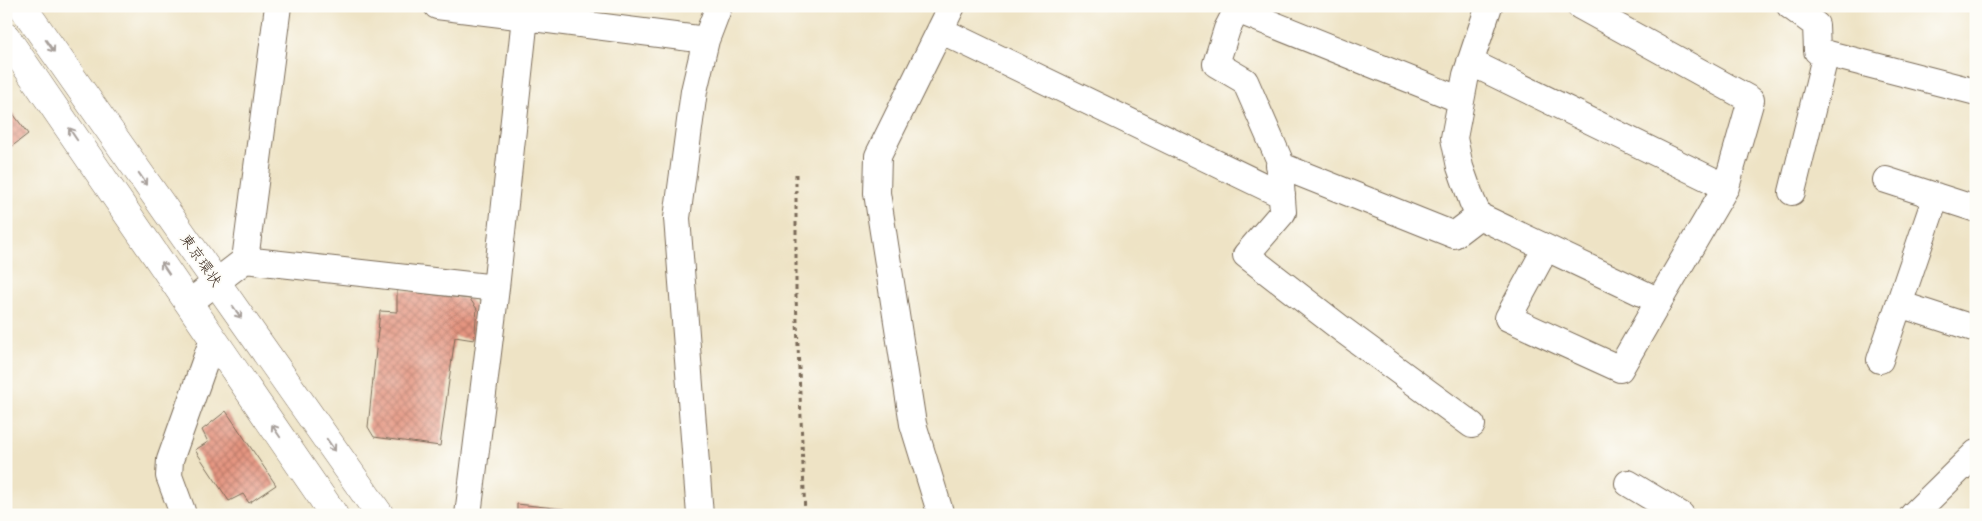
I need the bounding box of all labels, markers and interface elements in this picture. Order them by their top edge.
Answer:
one-way arrow [45,39,55,53]
one-way arrow [68,127,78,141]
one-way arrow [138,172,149,185]
street label: 東京環状 [176,230,226,290]
one-way arrow [160,261,170,275]
one-way arrow [232,305,242,319]
one-way arrow [271,424,281,438]
one-way arrow [326,438,336,452]

